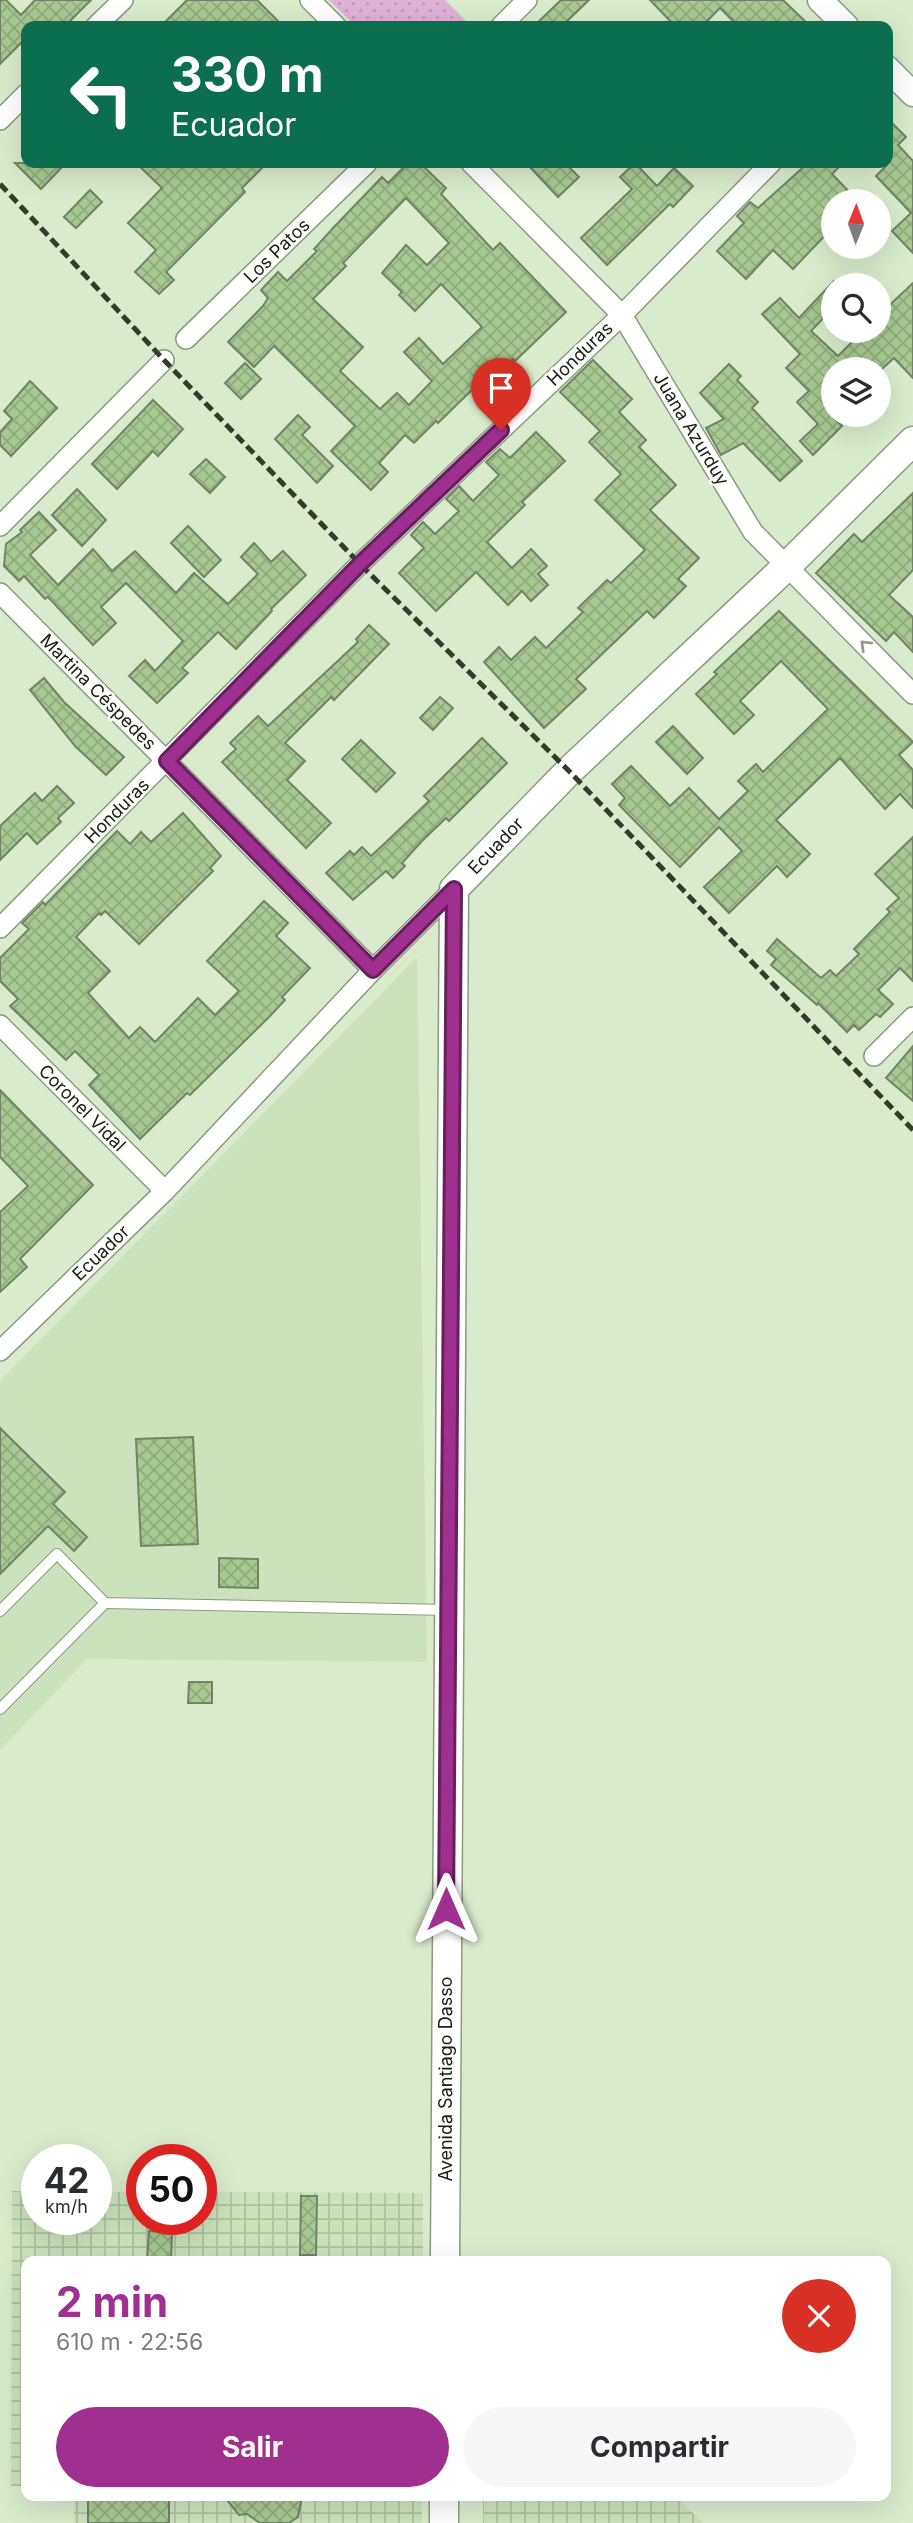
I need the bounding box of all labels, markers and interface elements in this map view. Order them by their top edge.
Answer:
text: 330 m [171,45,324,104]
icon: left [56,49,147,140]
text: Ecuador [171,105,296,144]
north arrow [821,189,891,259]
map controls [821,189,891,427]
street label: Los Patos [239,214,314,287]
button: search [821,273,891,343]
street label: Honduras [543,317,617,390]
button: layers [821,357,891,427]
pin [471,358,531,430]
street label: Juana Azurduy [649,368,733,489]
icon: arrive [482,369,520,407]
street label: Martina Céspedes [36,629,161,754]
one-way arrow [860,641,873,654]
street label: Honduras [80,774,153,847]
street label: Ecuador [464,813,528,878]
street label: Coronel Vidal [35,1060,130,1155]
street label: Ecuador [68,1220,133,1285]
position arrow [409,1872,483,1946]
street label: Avenida Santiago Dasso [435,1976,456,2182]
speed limit sign: 50 [126,2144,217,2235]
text: 42 [44,2159,89,2201]
text: km/h [45,2196,88,2217]
text: 2 min [56,2276,168,2327]
button: close [782,2279,856,2353]
text: 610 m · 22:56 [56,2328,203,2356]
button: Salir [56,2407,449,2487]
button: Compartir [463,2407,856,2487]

